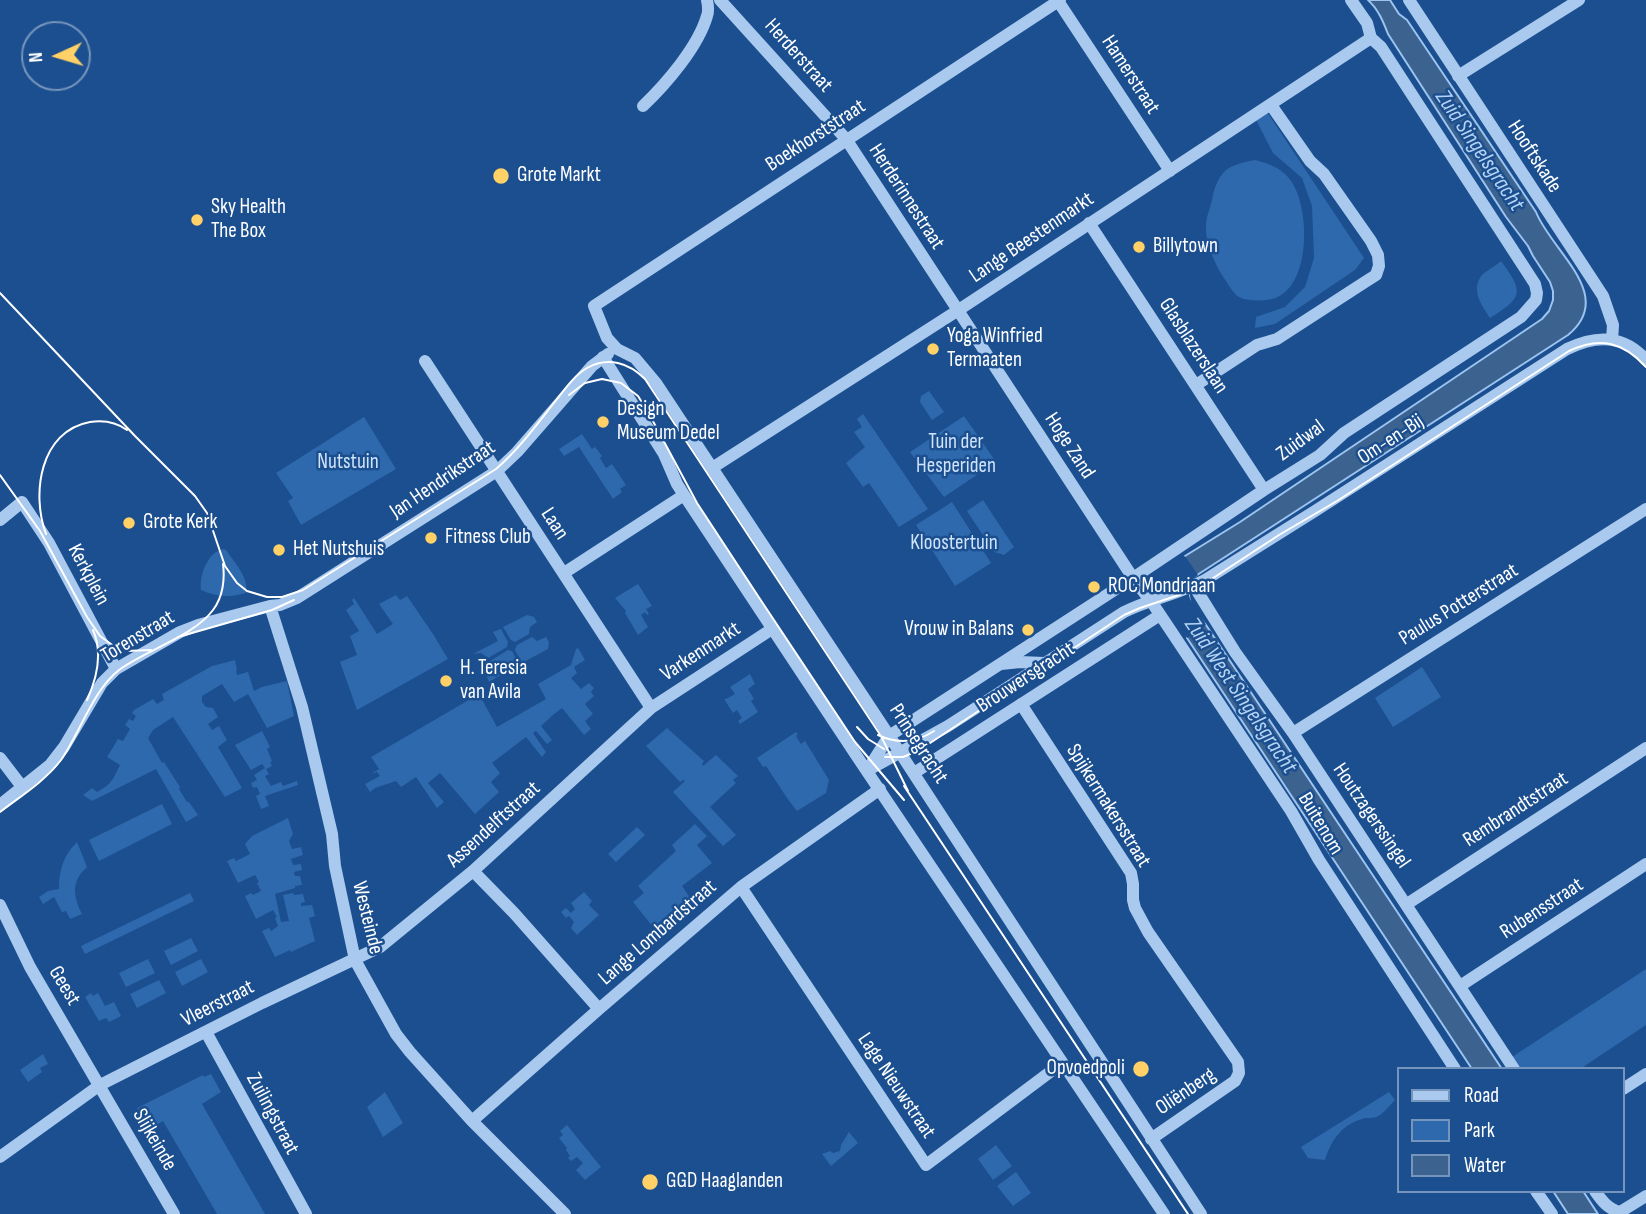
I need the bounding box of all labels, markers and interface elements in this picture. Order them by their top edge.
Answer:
street label: Herderstraat [759,14,837,98]
north arrow [21,21,91,91]
street label: Hamerstraat [1095,31,1165,119]
text: N [25,51,48,63]
water label: Zuid Singelsgracht [1428,85,1530,217]
street label: Boekhorststraat [761,94,871,178]
street label: Hooftskade [1501,116,1567,198]
street label: Herderinnestraat [863,140,949,254]
place label: Grote Markt [517,163,601,189]
marker: Grote Markt [491,166,511,186]
street label: Lange Beestenmarkt [965,187,1099,289]
place label: Sky Health The Box [211,195,286,245]
marker: Sky Health The Box [189,212,205,228]
place label: Billytown [1153,234,1218,260]
marker: Billytown [1131,239,1147,255]
street label: Glasblazerslaan [1153,294,1233,398]
place label: Yoga Winfried Termaaten [947,324,1043,374]
marker: Yoga Winfried Termaaten [925,341,941,357]
place label: Design Museum Dedel [617,397,720,447]
street label: Hoge Zand [1038,408,1100,484]
street label: Om-en-Bij [1353,409,1429,471]
marker: Design Museum Dedel [595,414,611,430]
street label: Zuidwal [1272,415,1330,467]
park label: Tuin der Hesperiden [916,430,996,480]
street label: Jan Hendrikstraat [386,436,500,524]
park label: Nutstuin [317,450,379,476]
street label: Laan [534,503,574,545]
place label: Grote Kerk [143,510,218,536]
marker: Grote Kerk [121,515,137,531]
place label: Fitness Club [445,525,531,551]
marker: Fitness Club [423,530,439,546]
park label: Kloostertuin [910,531,998,557]
place label: Het Nutshuis [293,537,384,563]
street label: Kerkplein [61,540,115,610]
marker: Het Nutshuis [271,542,287,558]
street label: Paulus Potterstraat [1395,558,1523,652]
place label: ROC Mondriaan [1108,574,1215,600]
marker: ROC Mondriaan [1086,579,1102,595]
street label: Torenstraat [97,605,179,669]
water label: Zuid West Singelsgracht [1178,613,1302,779]
street label: Varkenmarkt [656,617,746,687]
place label: Vrouw in Balans [904,617,1014,643]
marker: Vrouw in Balans [1020,622,1036,638]
street label: Brouwersgracht [972,637,1080,719]
place label: H. Teresia van Avila [460,656,527,706]
marker: H. Teresia van Avila [438,673,454,689]
street label: Prinsegracht [883,699,953,789]
street label: Spijkermakersstraat [1060,740,1156,872]
street label: Houtzagerssingel [1327,759,1415,873]
street label: Rembrandtstraat [1459,767,1573,853]
street label: Assendelftstraat [442,777,546,873]
street label: Buitenom [1292,788,1348,860]
street label: Rubensstraat [1496,873,1588,945]
street label: Lange Lombardstraat [594,875,722,991]
street label: Westeinde [346,879,388,957]
street label: Geest [43,962,85,1010]
street label: Vleerstraat [177,975,259,1033]
street label: Lage Nieuwstraat [852,1028,940,1144]
place label: Opvoedpoli [1047,1056,1125,1082]
marker: Opvoedpoli [1131,1059,1151,1079]
street label: Oliënberg [1151,1063,1221,1121]
legend [1398,1067,1625,1193]
street label: Zuilingstraat [240,1069,304,1159]
text: Road [1464,1083,1499,1108]
street label: Slijkeinde [126,1105,182,1175]
text: Park [1464,1118,1495,1143]
text: Water [1464,1153,1506,1178]
place label: GGD Haaglanden [666,1169,783,1195]
marker: GGD Haaglanden [640,1172,660,1192]

